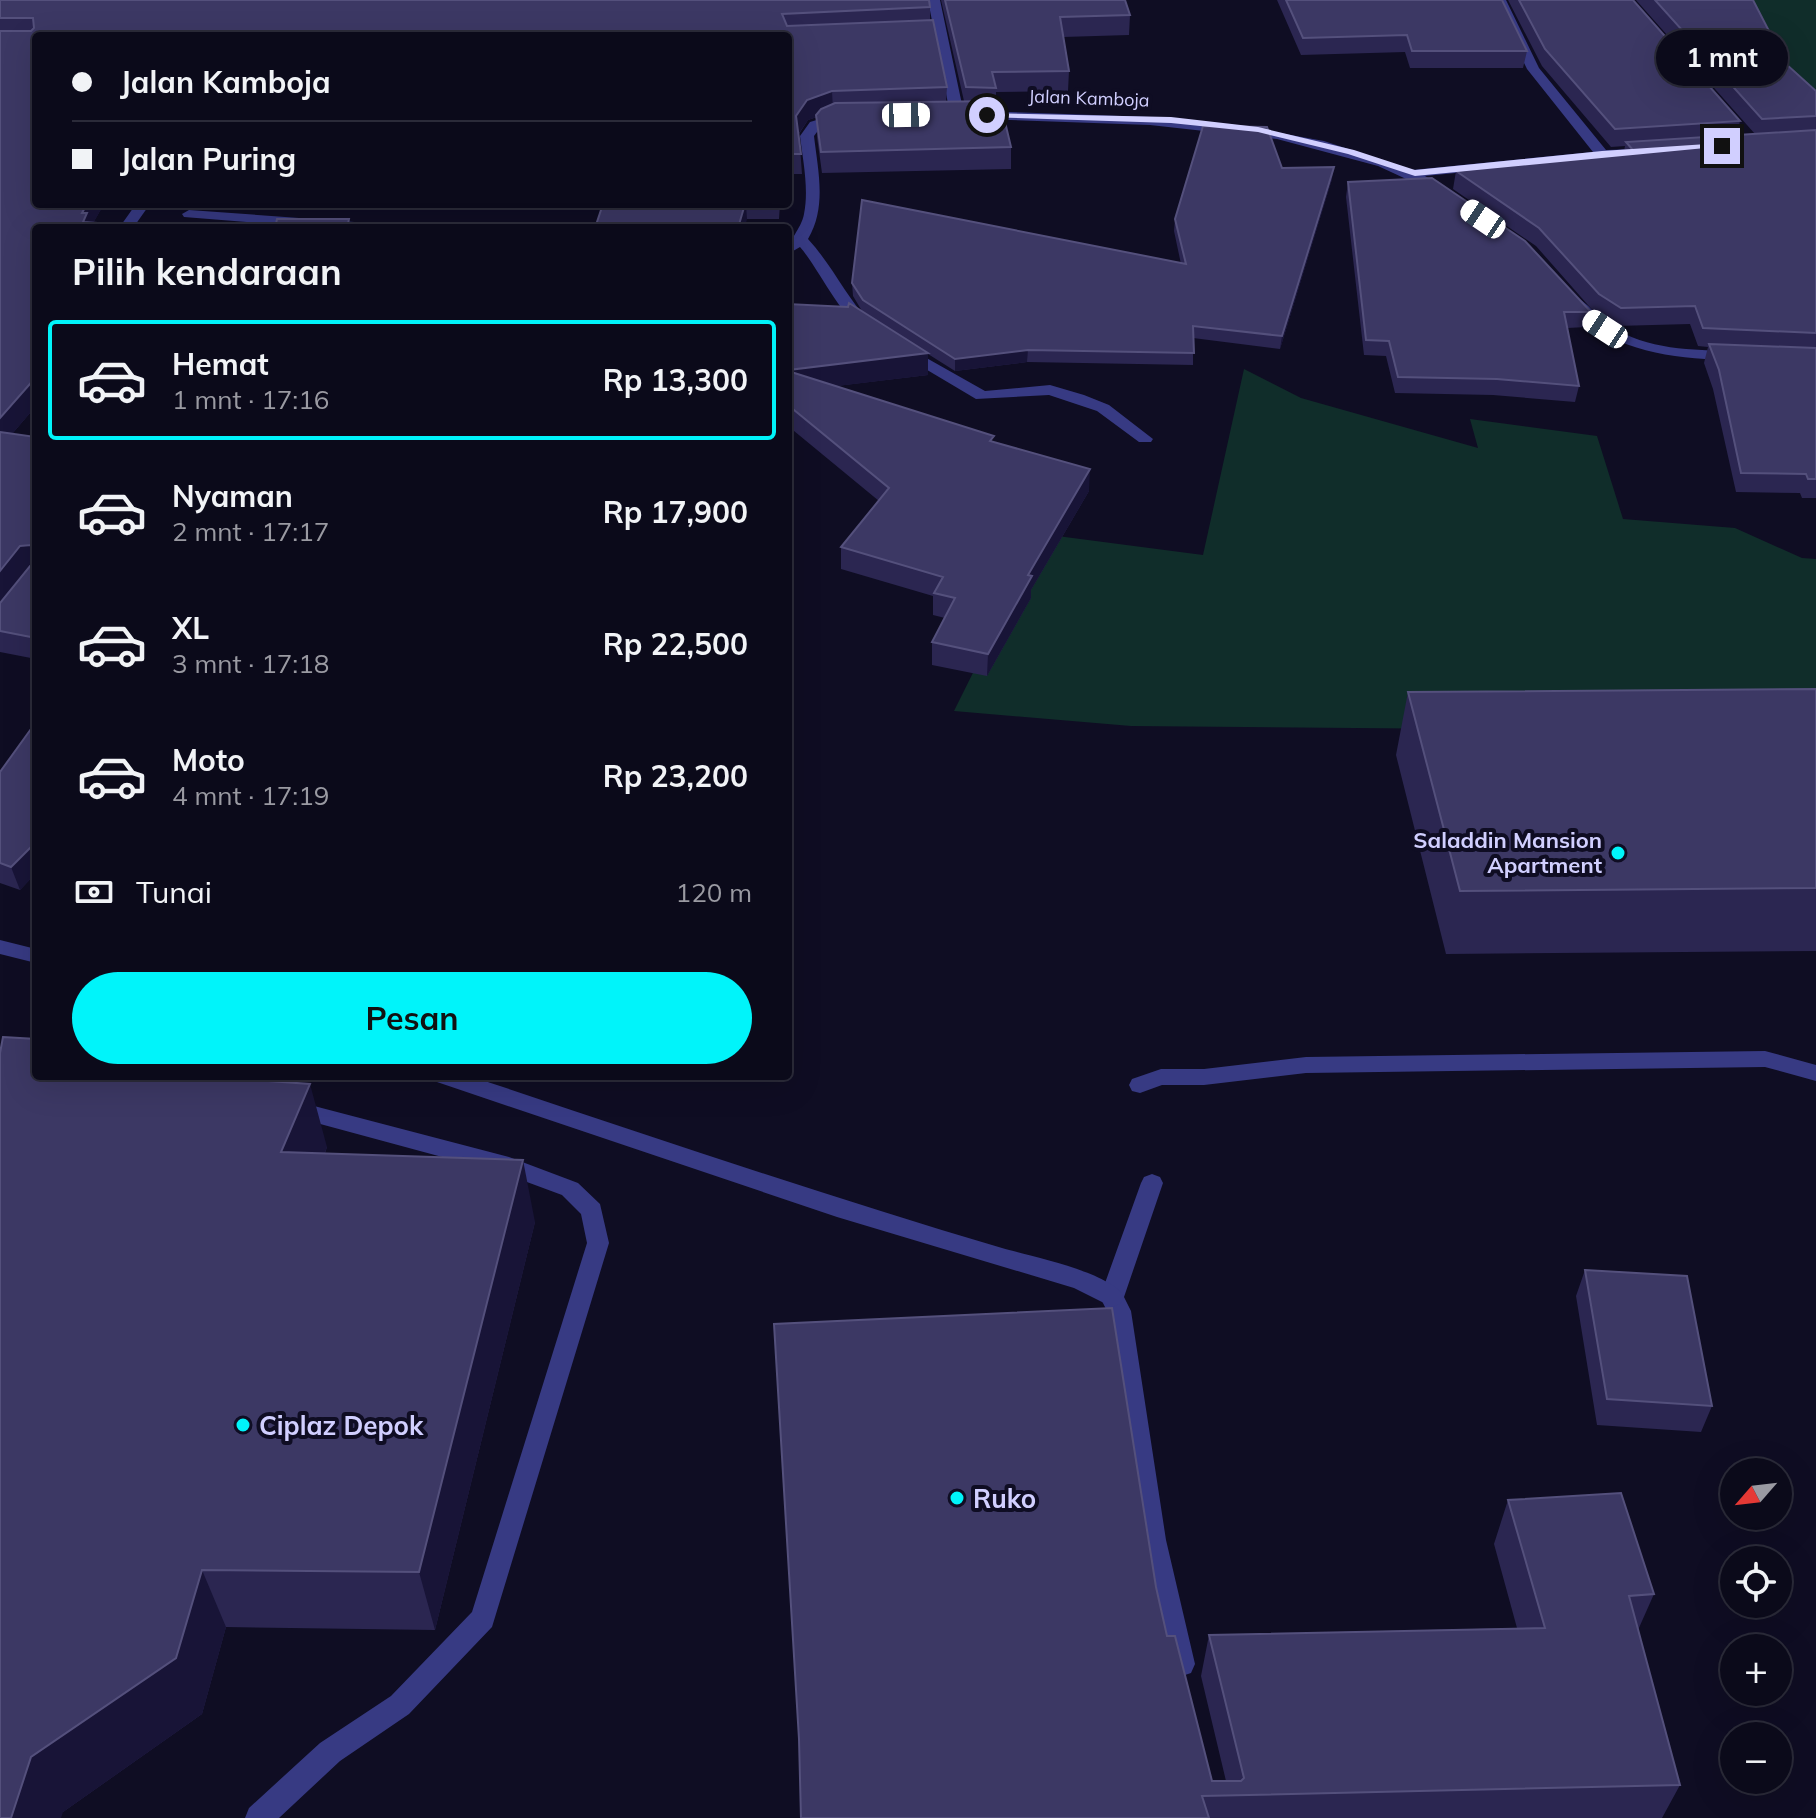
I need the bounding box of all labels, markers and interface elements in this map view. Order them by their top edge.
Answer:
callout: 1 mnt [1656,30,1788,86]
text: 1 mnt [1686,41,1758,74]
text: Jalan Kamboja [120,63,331,101]
street label: Jalan Kamboja [1028,84,1150,112]
route start [969,97,1005,133]
car [882,103,930,127]
route end [1704,128,1740,164]
text: Jalan Puring [120,140,296,178]
car [1456,196,1510,242]
text: Pilih kendaraan [72,249,342,294]
car [1578,306,1632,352]
icon: car [76,344,148,416]
text: Hemat [172,345,269,383]
text: Rp 13,300 [603,361,748,399]
text: 1 mnt · 17:16 [172,383,329,416]
icon: car [76,476,148,548]
text: Nyaman [172,477,293,515]
text: Rp 17,900 [603,493,748,531]
text: 2 mnt · 17:17 [172,515,329,548]
icon: car [76,608,148,680]
text: XL [172,609,209,647]
text: Rp 22,500 [603,625,748,663]
text: 3 mnt · 17:18 [172,647,329,680]
icon: car [76,740,148,812]
text: Moto [172,741,245,779]
text: Rp 23,200 [603,757,748,795]
text: 4 mnt · 17:19 [172,779,329,812]
place label: Saladdin Mansion Apartment [1413,826,1602,879]
marker: Saladdin Mansion Apartment [1609,844,1627,862]
icon: cash [72,870,116,914]
text: Tunai [136,873,212,911]
text: 120 m [676,876,752,909]
button: Pesan [72,972,752,1064]
place label: Ciplaz Depok [259,1409,424,1442]
marker: Ciplaz Depok [234,1416,252,1434]
north arrow [1720,1458,1792,1530]
map controls [1720,1458,1792,1794]
place label: Ruko [973,1482,1036,1515]
marker: Ruko [948,1489,966,1507]
button: locate [1720,1546,1792,1618]
button: + [1720,1634,1792,1706]
button: − [1720,1722,1792,1794]

